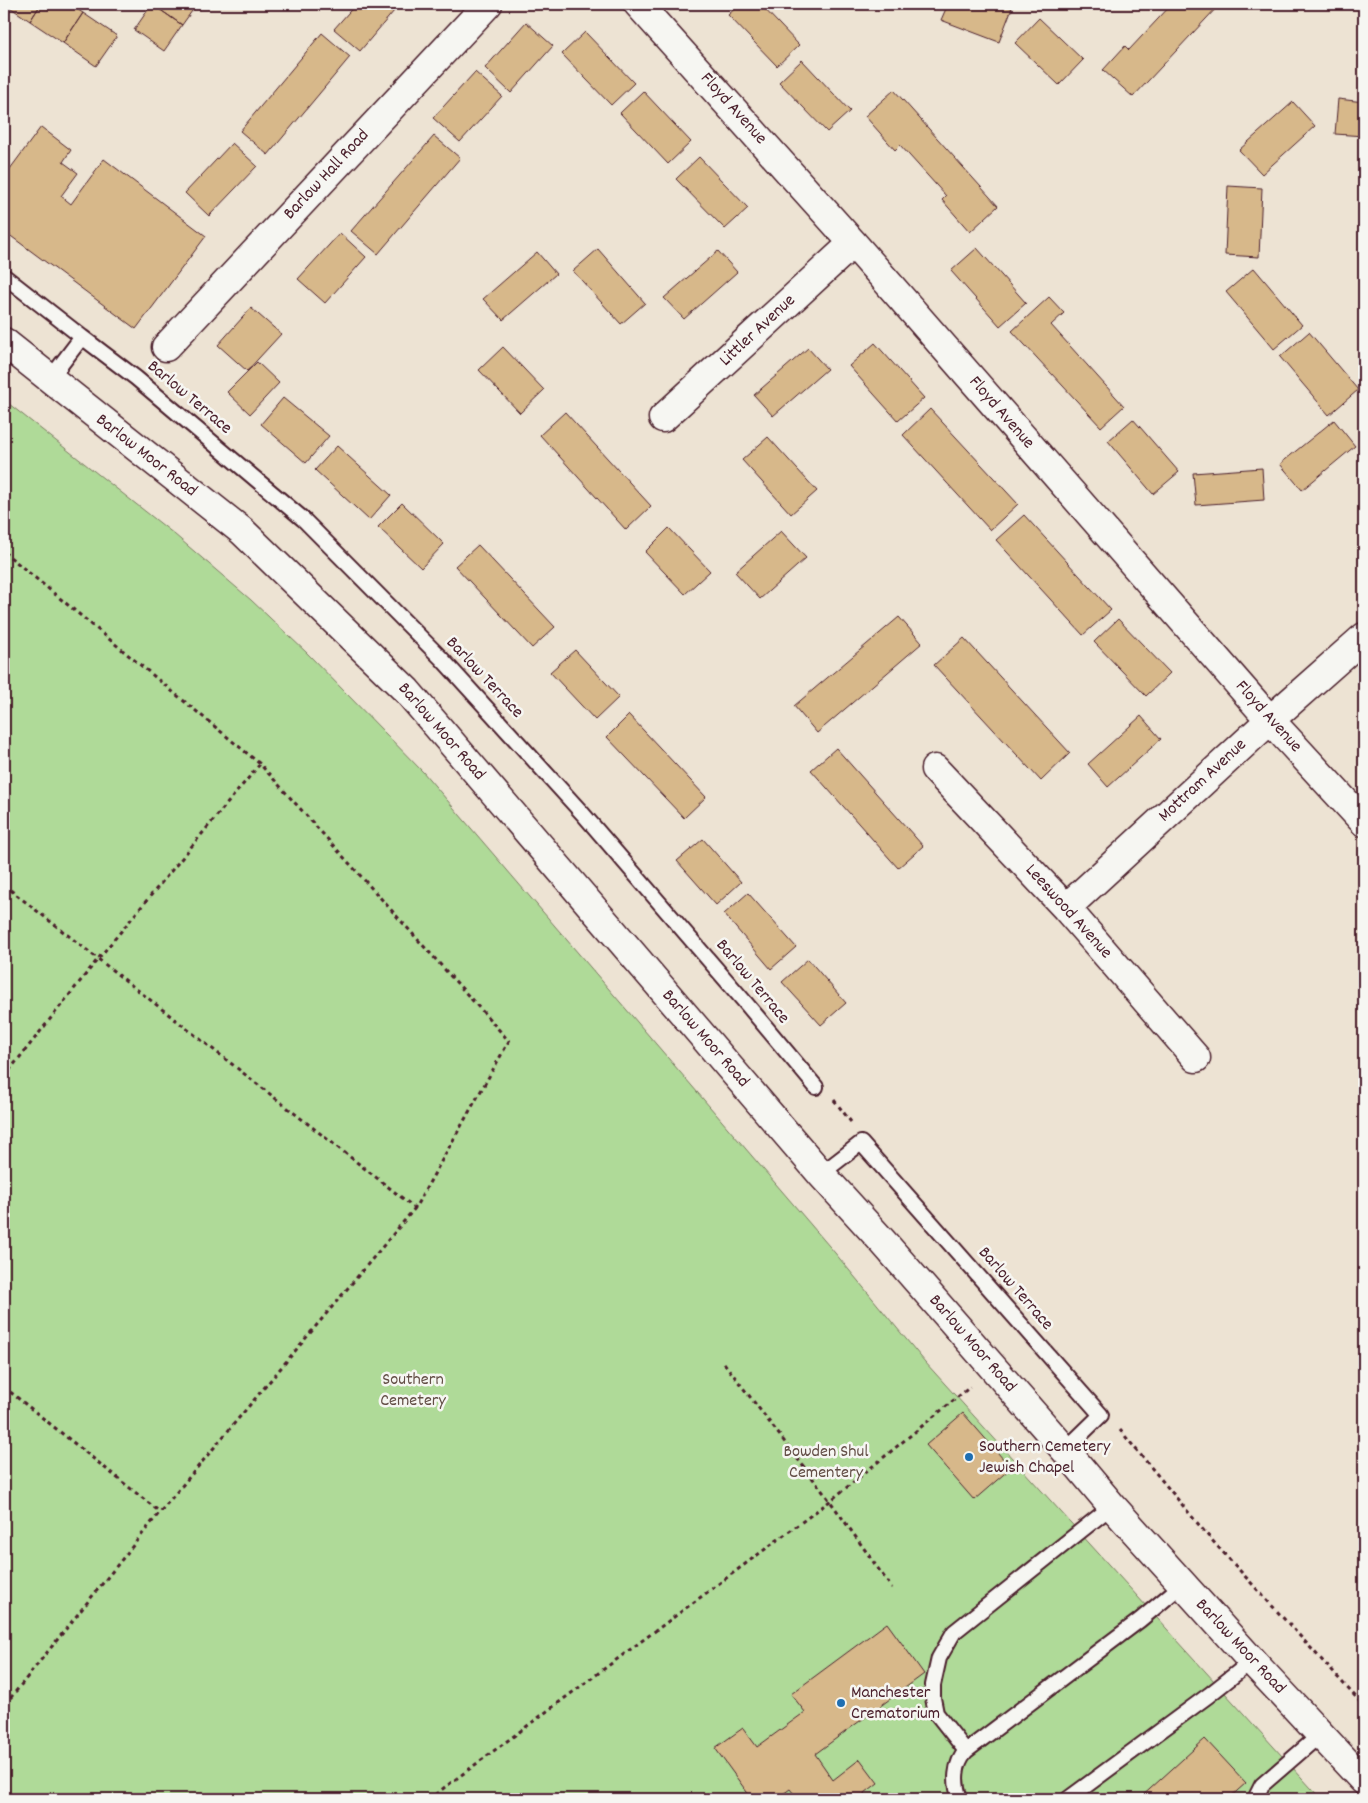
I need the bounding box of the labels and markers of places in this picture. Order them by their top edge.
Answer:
place label: Southern Cemetery Jewish Chapel [979,1435,1111,1481]
marker: Southern Cemetery Jewish Chapel [963,1451,975,1463]
place label: Manchester Crematorium [851,1681,940,1727]
marker: Manchester Crematorium [835,1697,847,1709]

